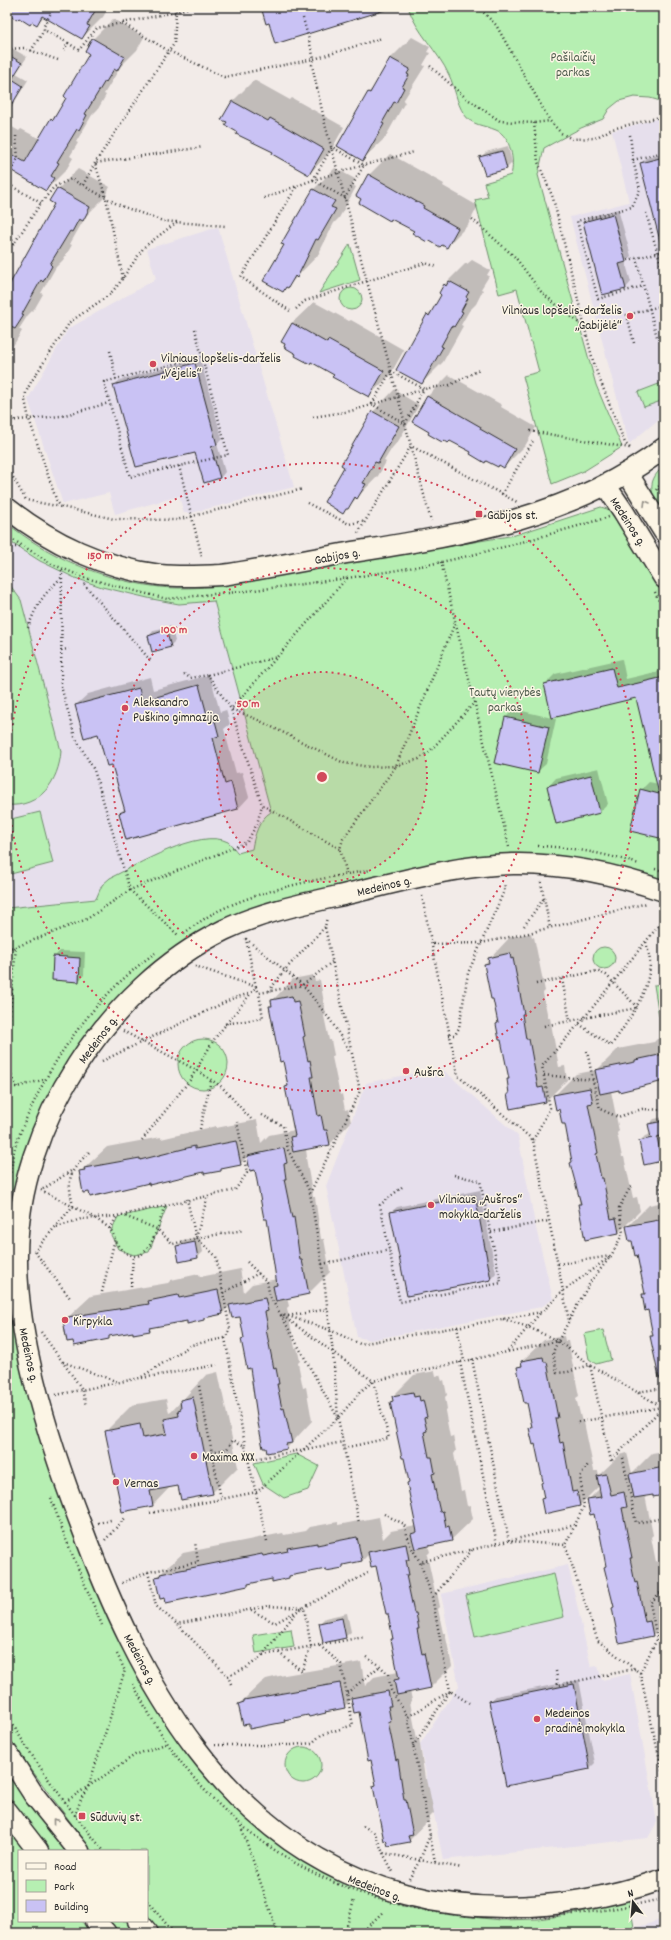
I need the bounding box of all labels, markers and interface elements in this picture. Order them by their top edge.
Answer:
park label: Pašilaičių parkas [551,49,596,83]
place label: Vilniaus lopšelis-darželis „Gabijėlė“ [502,302,622,336]
marker: Vilniaus lopšelis-darželis „Gabijėlė“ [625,311,635,321]
place label: Vilniaus lopšelis-darželis „Vėjelis“ [161,350,281,384]
marker: Vilniaus lopšelis-darželis „Vėjelis“ [148,359,158,369]
street label: Medeinos g. [604,494,650,551]
one-way arrow [644,500,651,507]
place label: Gabijos st. [487,507,538,526]
marker: Gabijos st. [474,509,484,519]
street label: Gabijos g. [313,544,362,571]
text: 150 m [87,548,113,565]
text: 100 m [161,622,187,639]
park label: Tautų vienybės parkas [469,684,541,718]
place label: Aleksandro Puškino gimnazija [133,694,219,728]
text: 50 m [236,696,260,713]
marker: Aleksandro Puškino gimnazija [120,703,130,713]
centre of rings [315,770,329,784]
street label: Medeinos g. [355,872,414,903]
street label: Medeinos g. [75,1013,123,1068]
place label: Aušra [414,1064,444,1083]
marker: Aušra [401,1066,411,1076]
place label: Vilniaus „Aušros“ mokykla-darželis [439,1191,523,1225]
marker: Vilniaus „Aušros“ mokykla-darželis [426,1200,436,1210]
place label: Kirpykla [73,1313,113,1332]
marker: Kirpykla [60,1315,70,1325]
street label: Medeinos g. [12,1326,43,1385]
place label: Maxima XXX [202,1449,255,1468]
marker: Maxima XXX [189,1451,199,1461]
place label: Vernas [124,1475,158,1494]
marker: Vernas [111,1477,121,1487]
street label: Medeinos g. [117,1631,160,1689]
place label: Medeinos pradinė mokykla [545,1705,626,1739]
marker: Medeinos pradinė mokykla [532,1714,542,1724]
place label: Sūduvių st. [90,1809,142,1828]
marker: Sūduvių st. [77,1811,87,1821]
one-way arrow [53,1818,60,1825]
legend [18,1850,148,1922]
text: Road [54,1859,76,1876]
street label: Medeinos g. [345,1870,403,1908]
text: Park [54,1879,75,1896]
north arrow [613,1882,653,1922]
text: N [626,1886,636,1903]
text: Building [54,1899,89,1916]

